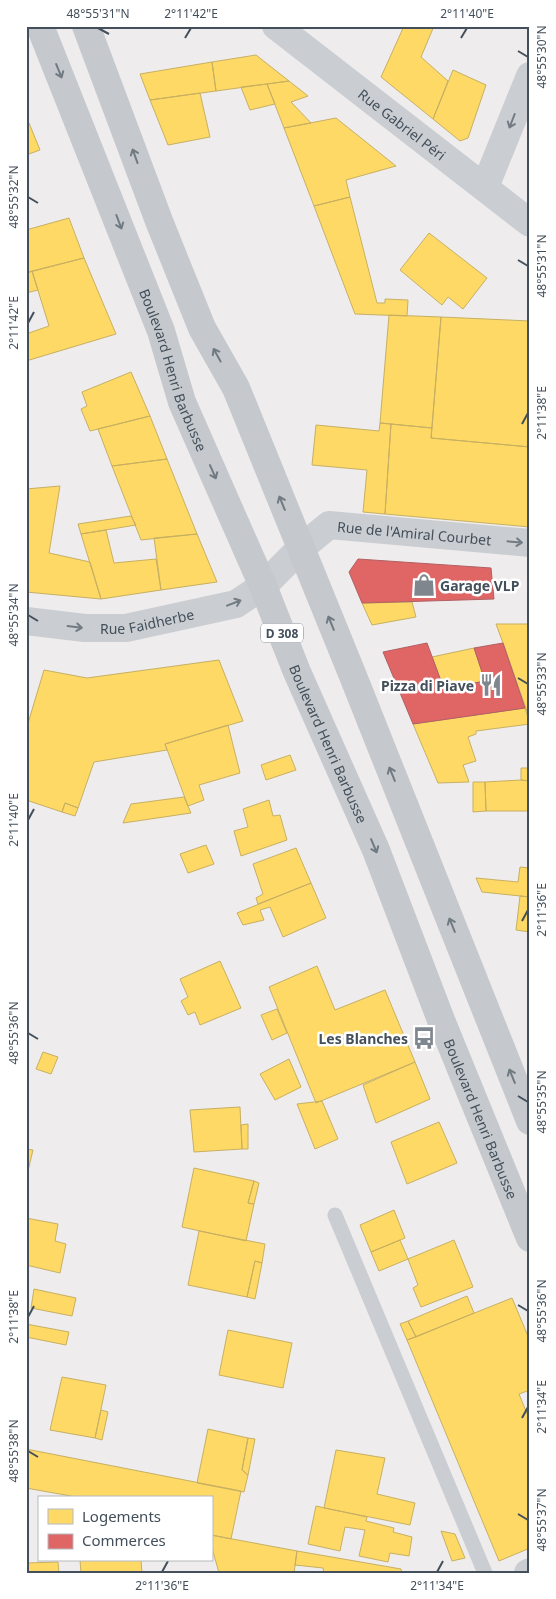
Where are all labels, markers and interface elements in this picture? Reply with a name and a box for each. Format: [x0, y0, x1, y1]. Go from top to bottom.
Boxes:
text: 48°55'31"N [66, 5, 130, 22]
text: 2°11'42"E [164, 5, 218, 22]
text: 2°11'40"E [440, 5, 494, 22]
text: 48°55'30"N [533, 25, 550, 89]
one-way arrow [55, 63, 64, 78]
street label: Rue Gabriel Péri [355, 84, 450, 164]
one-way arrow [507, 113, 516, 128]
one-way arrow [130, 149, 139, 165]
text: 48°55'32"N [5, 165, 22, 229]
one-way arrow [115, 214, 124, 230]
text: 48°55'31"N [533, 234, 550, 298]
street label: Boulevard Henri Barbusse [136, 286, 212, 454]
text: 2°11'42"E [5, 296, 22, 350]
one-way arrow [212, 347, 222, 362]
text: 2°11'38"E [533, 386, 550, 440]
one-way arrow [208, 464, 218, 479]
one-way arrow [277, 496, 286, 512]
street label: Rue de l'Amiral Courbet [336, 516, 492, 549]
one-way arrow [506, 537, 522, 546]
shop icon: Garage VLP [411, 572, 437, 598]
place label: Garage VLP [440, 576, 520, 595]
text: 48°55'34"N [5, 583, 22, 647]
one-way arrow [226, 598, 241, 607]
street label: Rue Faidherbe [100, 604, 196, 638]
one-way arrow [326, 616, 335, 631]
one-way arrow [66, 622, 82, 632]
road number: D 308 [261, 624, 303, 642]
text: 48°55'33"N [533, 652, 550, 716]
street label: Boulevard Henri Barbusse [285, 662, 372, 826]
restaurant icon: Pizza di Piave [478, 672, 504, 698]
place label: Pizza di Piave [381, 676, 474, 695]
one-way arrow [386, 767, 396, 782]
text: 2°11'40"E [5, 793, 22, 847]
one-way arrow [371, 839, 380, 854]
text: 2°11'36"E [533, 883, 550, 937]
one-way arrow [446, 918, 456, 933]
text: 48°55'36"N [5, 1001, 22, 1065]
bus stop icon: Les Blanches [411, 1025, 437, 1051]
place label: Les Blanches [318, 1029, 408, 1048]
street label: Boulevard Henri Barbusse [440, 1036, 523, 1202]
one-way arrow [507, 1069, 516, 1084]
text: 48°55'35"N [533, 1070, 550, 1134]
text: 48°55'36"N [533, 1279, 550, 1343]
text: 2°11'38"E [5, 1290, 22, 1344]
text: 2°11'34"E [533, 1380, 550, 1434]
text: 48°55'38"N [5, 1419, 22, 1483]
text: 48°55'37"N [533, 1488, 550, 1552]
legend [38, 1496, 212, 1562]
text: Logements [82, 1506, 161, 1526]
text: Commerces [82, 1530, 166, 1550]
text: 2°11'36"E [135, 1577, 189, 1594]
text: 2°11'34"E [410, 1577, 464, 1594]

